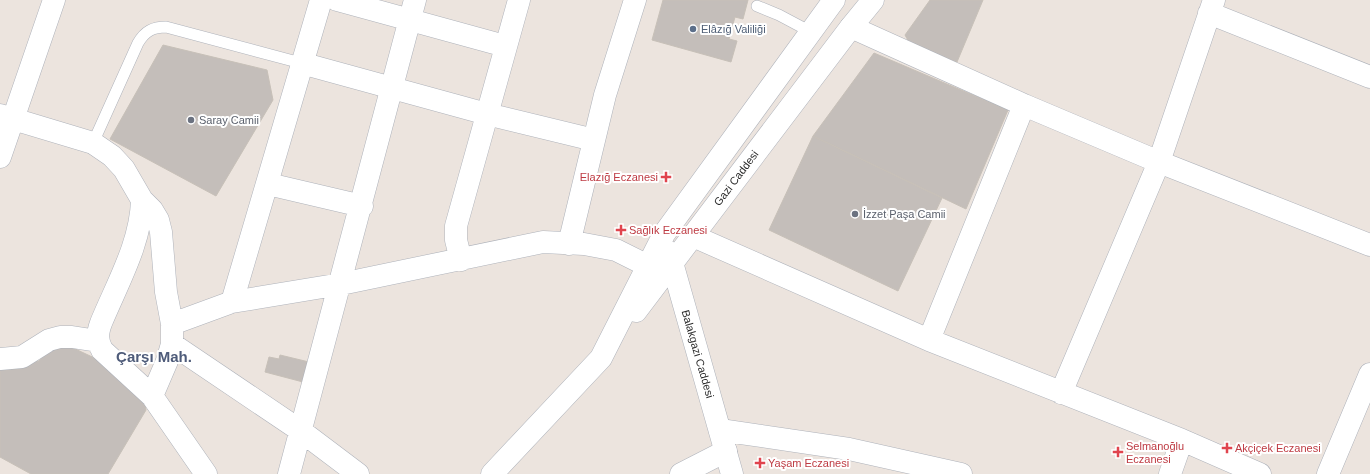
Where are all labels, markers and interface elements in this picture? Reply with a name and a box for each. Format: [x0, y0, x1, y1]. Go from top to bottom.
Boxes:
place label: Elâzığ Valiliği [701, 23, 766, 35]
marker: Elâzığ Valiliği [688, 24, 698, 34]
place label: Saray Camii [199, 114, 259, 126]
marker: Saray Camii [186, 115, 196, 125]
street label: Gazi Caddesi [711, 148, 761, 208]
place label: Elazığ Eczanesi [580, 171, 658, 183]
marker: Elazığ Eczanesi [661, 172, 671, 182]
place label: İzzet Paşa Camii [863, 208, 946, 220]
marker: İzzet Paşa Camii [850, 209, 860, 219]
place label: Sağlık Eczanesi [629, 224, 707, 236]
marker: Sağlık Eczanesi [616, 225, 626, 235]
street label: Balakgazi Caddesi [680, 309, 716, 399]
district label: Çarşı Mah. [116, 348, 192, 365]
place label: Selmanoğlu Eczanesi [1126, 440, 1184, 465]
place label: Akçiçek Eczanesi [1235, 442, 1321, 454]
marker: Akçiçek Eczanesi [1222, 443, 1232, 453]
marker: Selmanoğlu Eczanesi [1113, 447, 1123, 457]
place label: Yaşam Eczanesi [768, 457, 849, 469]
marker: Yaşam Eczanesi [755, 458, 765, 468]

